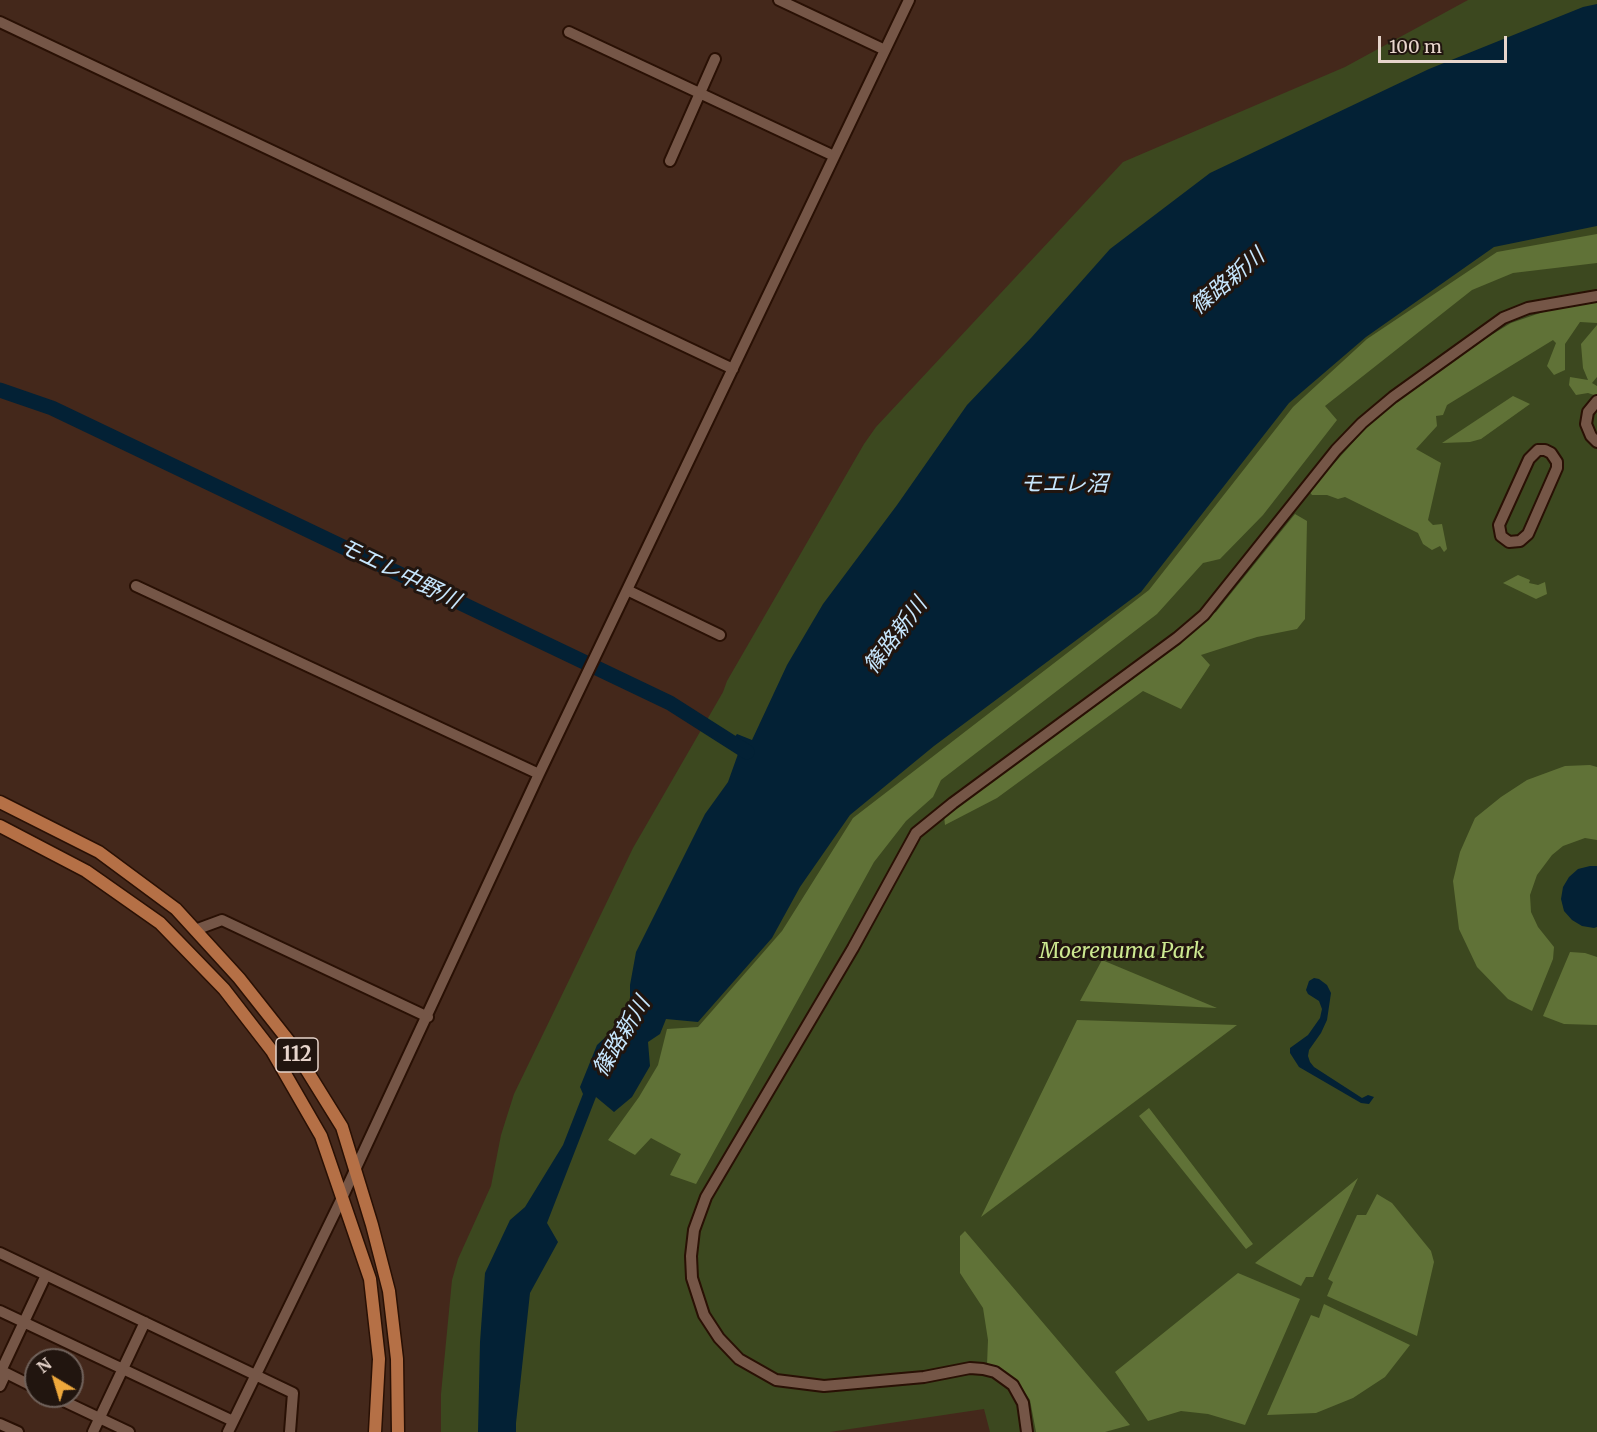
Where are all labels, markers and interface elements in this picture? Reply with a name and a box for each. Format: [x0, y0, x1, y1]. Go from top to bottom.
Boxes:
scale bar [1381, 24, 1510, 62]
text: 100 m [1389, 35, 1442, 58]
water label: 篠路新川 [1186, 244, 1270, 320]
water label: モエレ沼 [1020, 472, 1108, 498]
water label: モエレ中野川 [334, 533, 464, 615]
water label: 篠路新川 [859, 593, 933, 679]
park label: Moerenuma Park [1040, 939, 1204, 965]
water label: 篠路新川 [588, 992, 656, 1082]
road number: 112 [276, 1038, 318, 1072]
north arrow [24, 1348, 84, 1408]
text: N [33, 1354, 55, 1377]

